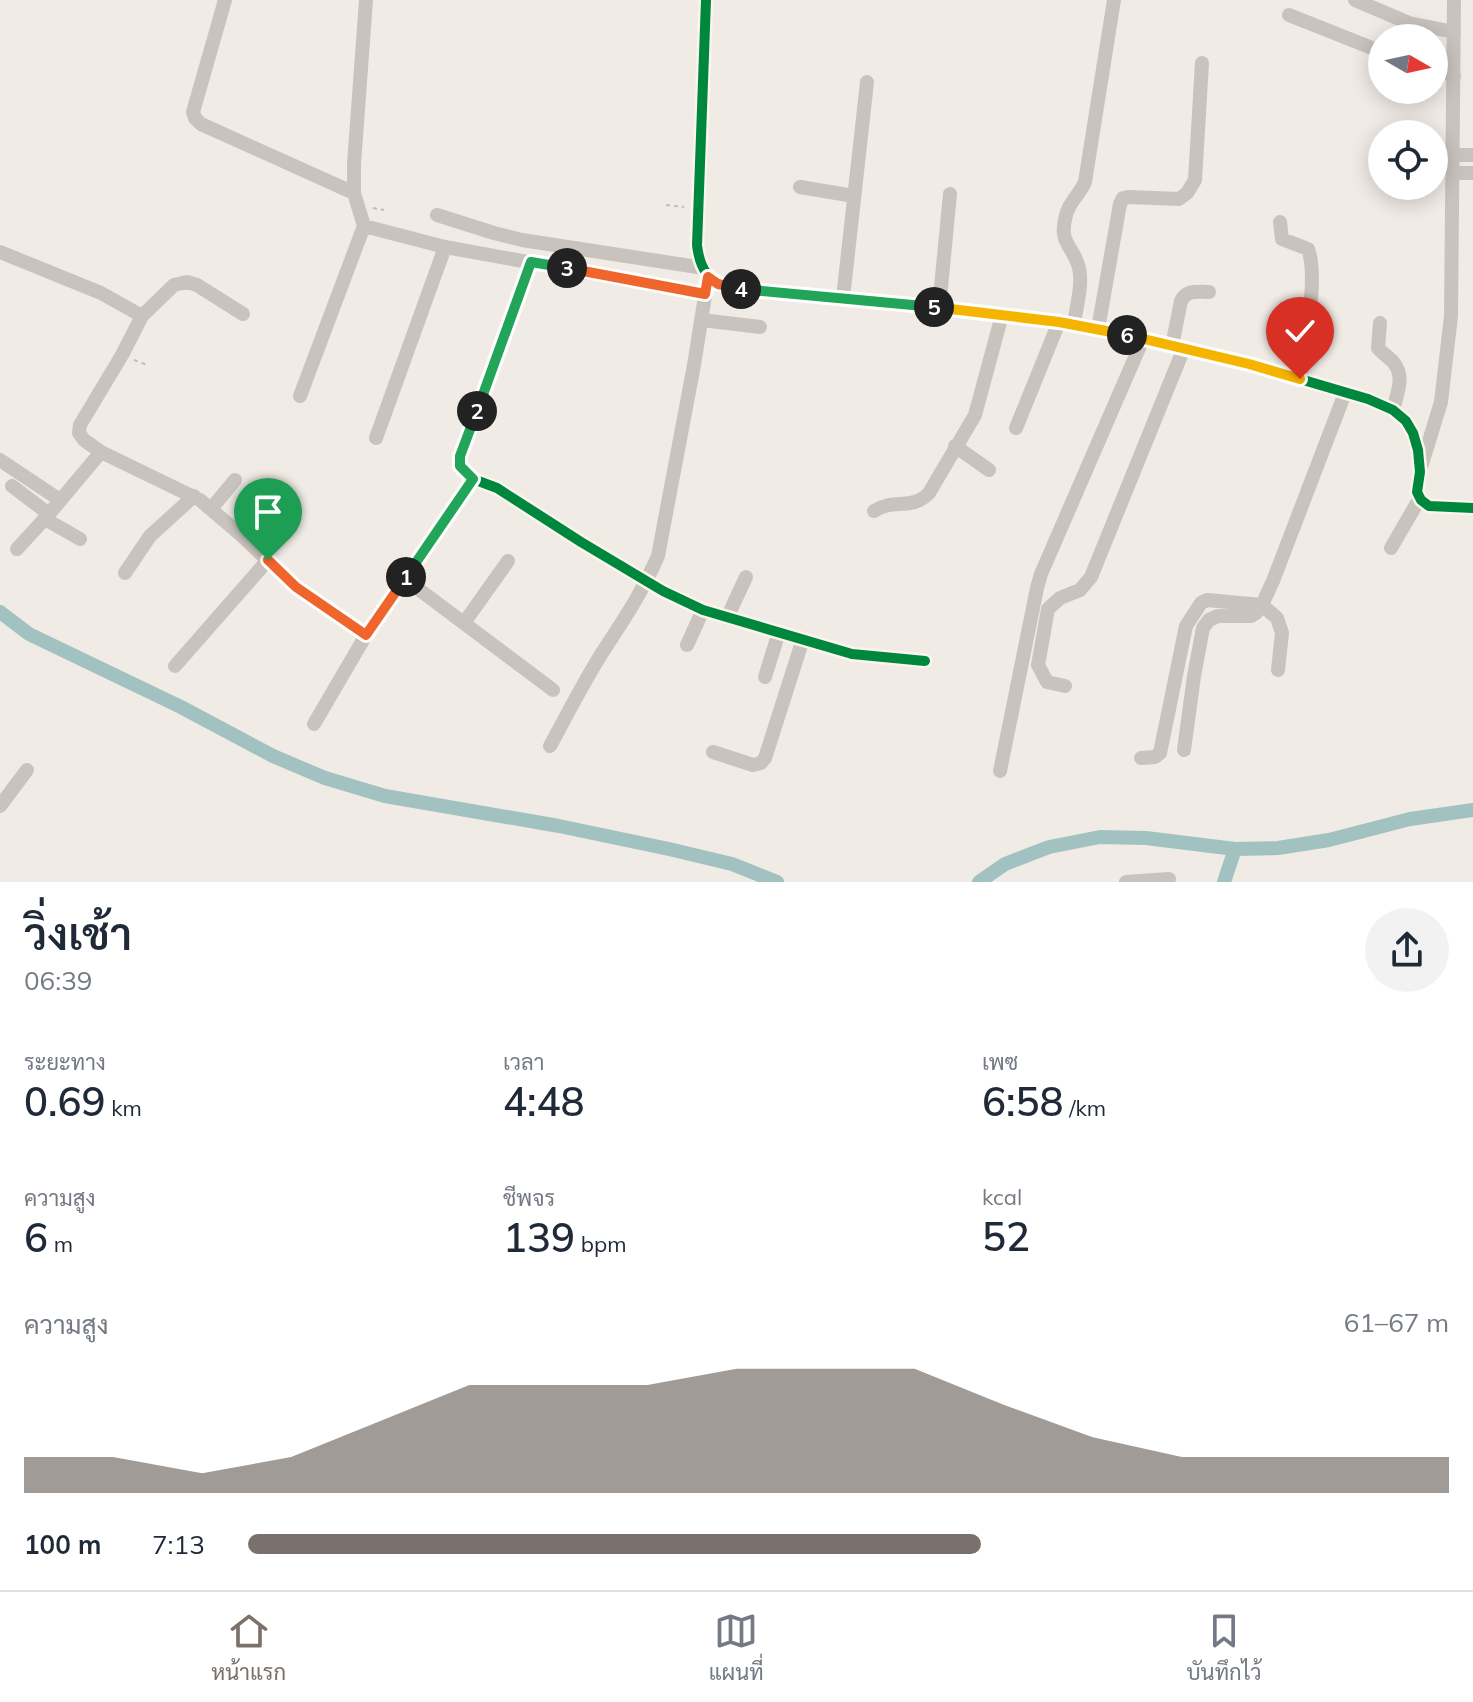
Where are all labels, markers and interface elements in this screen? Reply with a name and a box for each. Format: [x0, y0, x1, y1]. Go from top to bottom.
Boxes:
north arrow [1368, 24, 1448, 104]
map controls [1368, 24, 1448, 200]
button: locate [1368, 120, 1448, 200]
pin: 3 [547, 248, 587, 288]
text: 3 [560, 254, 574, 282]
pin: 4 [721, 269, 761, 309]
text: 4 [734, 275, 748, 303]
pin: 5 [914, 287, 954, 327]
text: 5 [927, 293, 941, 321]
pin [1266, 297, 1334, 379]
icon: check [1278, 309, 1322, 353]
pin: 6 [1107, 315, 1147, 355]
text: 6 [1120, 321, 1134, 349]
pin: 2 [457, 391, 497, 431]
text: 2 [470, 397, 484, 425]
pin [234, 478, 302, 560]
icon: arrive [246, 490, 290, 534]
pin: 1 [386, 557, 426, 597]
text: 1 [399, 563, 413, 591]
text: วิ่งเช้า [24, 906, 132, 961]
button: share [1365, 908, 1449, 992]
text: 06:39 [24, 964, 92, 997]
text: ระยะทาง [24, 1048, 106, 1076]
text: เวลา [503, 1048, 545, 1076]
text: เพซ [982, 1048, 1018, 1076]
text: 0.69 [24, 1076, 105, 1126]
text: 4:48 [503, 1076, 584, 1126]
text: 6:58 [982, 1076, 1063, 1126]
text: km [105, 1094, 142, 1122]
text: /km [1063, 1094, 1106, 1122]
text: kcal [982, 1183, 1022, 1211]
text: ความสูง [24, 1184, 95, 1212]
text: ชีพจร [503, 1184, 555, 1212]
text: 52 [982, 1211, 1030, 1261]
text: 6 [24, 1212, 48, 1262]
text: 139 [503, 1212, 575, 1262]
text: m [48, 1230, 73, 1258]
text: bpm [575, 1230, 626, 1258]
text: 61–67 m [1344, 1306, 1449, 1339]
text: ความสูง [24, 1308, 108, 1341]
text: 100 m [24, 1528, 101, 1561]
text: 7:13 [152, 1528, 205, 1561]
tab: หน้าแรก [211, 1609, 286, 1686]
tab: แผนที่ [709, 1609, 764, 1686]
tab: บันทึกไว้ [1186, 1609, 1262, 1686]

